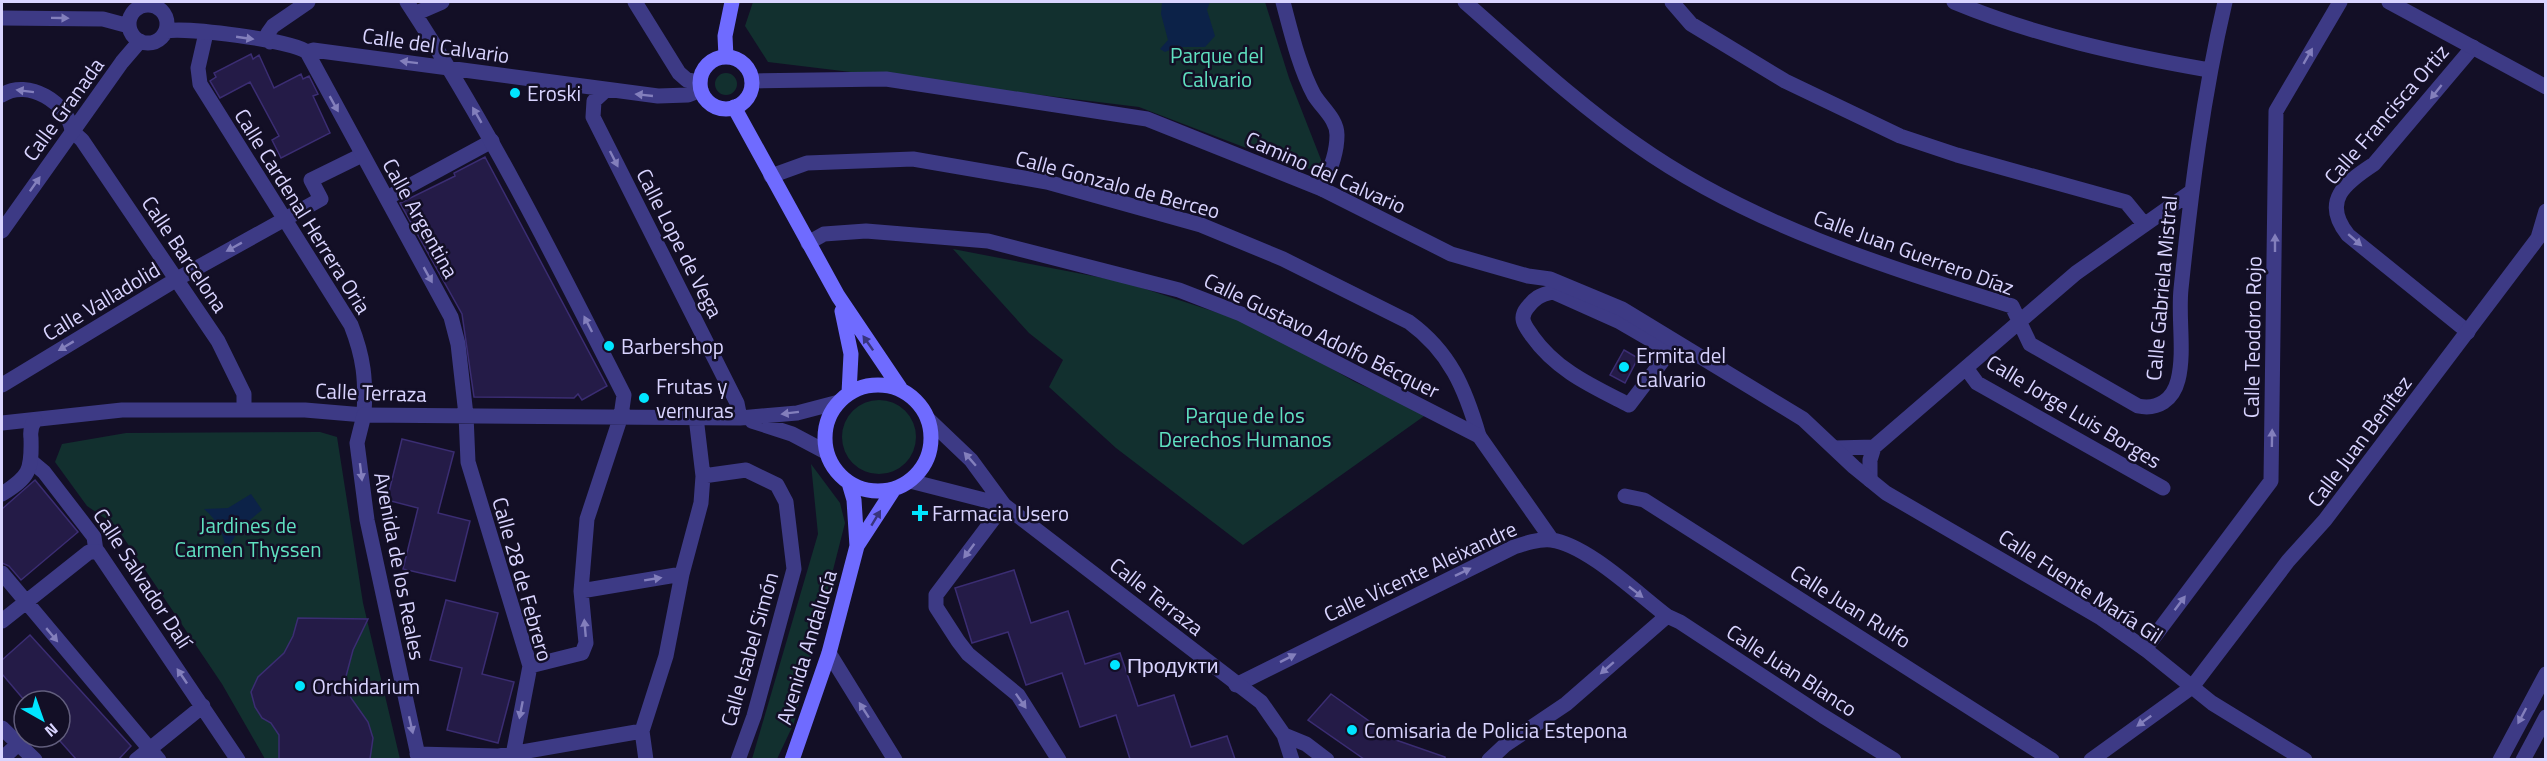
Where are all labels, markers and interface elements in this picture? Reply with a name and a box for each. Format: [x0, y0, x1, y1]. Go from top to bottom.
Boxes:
one-way arrow [50, 13, 69, 23]
street label: Calle del Calvario [360, 19, 512, 71]
one-way arrow [235, 34, 254, 43]
street label: Calle Francisca Ortiz [2316, 37, 2456, 191]
park label: Parque del Calvario [1170, 39, 1264, 95]
one-way arrow [2303, 48, 2313, 65]
street label: Calle Granada [14, 50, 112, 167]
one-way arrow [400, 57, 419, 67]
place label: Eroski [527, 77, 581, 109]
one-way arrow [2430, 84, 2443, 100]
one-way arrow [15, 86, 34, 96]
marker: Eroski [508, 86, 522, 100]
one-way arrow [634, 90, 653, 99]
one-way arrow [329, 96, 339, 113]
street label: Calle Cardenal Herrera Oria [227, 102, 380, 320]
one-way arrow [472, 106, 482, 123]
street label: Camino del Calvario [1241, 122, 1411, 222]
street label: Calle Gonzalo de Berceo [1012, 141, 1224, 227]
one-way arrow [609, 151, 619, 168]
street label: Calle Argentina [375, 152, 467, 284]
street label: Calle Lope de Vega [629, 163, 732, 324]
one-way arrow [29, 176, 41, 192]
street label: Calle Barcelona [134, 189, 236, 319]
street label: Calle Gabriela Mistral [2137, 194, 2185, 382]
street label: Calle Juan Guerrero Díaz [1809, 201, 2019, 303]
one-way arrow [2270, 233, 2280, 252]
one-way arrow [2347, 233, 2362, 246]
one-way arrow [225, 242, 242, 252]
street label: Calle Valladolid [36, 253, 166, 349]
street label: Calle Teodoro Rojo [2235, 256, 2269, 418]
street label: Calle Gustavo Adolfo Bécquer [1199, 264, 1445, 406]
one-way arrow [423, 267, 433, 284]
one-way arrow [583, 316, 593, 333]
place label: Barbershop [621, 330, 724, 362]
one-way arrow [862, 335, 874, 351]
marker: Barbershop [602, 339, 616, 353]
place label: Ermita del Calvario [1636, 339, 1726, 395]
one-way arrow [57, 341, 74, 351]
street label: Calle Jorge Luis Borges [1980, 346, 2168, 476]
marker: Ermita del Calvario [1617, 360, 1631, 374]
street label: Calle Juan Benítez [2299, 368, 2419, 514]
place label: Frutas y vernuras [656, 370, 734, 426]
street label: Calle Terraza [315, 374, 428, 410]
marker: Frutas y vernuras [637, 391, 651, 405]
park label: Parque de los Derechos Humanos [1158, 399, 1332, 455]
one-way arrow [780, 409, 799, 418]
one-way arrow [2267, 428, 2276, 447]
one-way arrow [963, 452, 977, 467]
one-way arrow [356, 463, 366, 482]
street label: Avenida de los Reales [366, 469, 434, 663]
street label: Calle 28 de Febrero [484, 493, 562, 665]
place label: Farmacia Usero [932, 497, 1069, 529]
street label: Calle Salvador Dalí [86, 501, 201, 656]
marker: Farmacia Usero [913, 506, 927, 520]
park label: Jardines de Carmen Thyssen [175, 509, 321, 565]
one-way arrow [870, 510, 881, 526]
street label: Calle Vicente Aleixandre [1318, 512, 1522, 630]
street label: Calle Fuente María Gil [1992, 521, 2170, 651]
one-way arrow [963, 544, 975, 559]
street label: Calle Terraza [1103, 549, 1211, 643]
street label: Calle Juan Rulfo [1784, 556, 1918, 656]
street label: Avenida Andalucía [767, 565, 845, 728]
one-way arrow [1455, 567, 1472, 577]
street label: Calle Isabel Simón [712, 568, 786, 730]
one-way arrow [643, 574, 662, 583]
one-way arrow [1628, 585, 1643, 597]
one-way arrow [2174, 595, 2186, 611]
street label: Calle Juan Blanco [1720, 616, 1864, 724]
one-way arrow [580, 618, 589, 637]
one-way arrow [45, 627, 58, 642]
place label: Продукти [1127, 649, 1219, 681]
one-way arrow [1280, 653, 1297, 663]
marker: Продукти [1108, 658, 1122, 672]
one-way arrow [1599, 662, 1615, 675]
one-way arrow [176, 668, 188, 684]
place label: Orchidarium [312, 670, 420, 702]
marker: Orchidarium [293, 679, 307, 693]
north arrow [12, 689, 72, 749]
one-way arrow [1016, 693, 1027, 710]
one-way arrow [516, 701, 525, 720]
one-way arrow [859, 702, 870, 718]
one-way arrow [2517, 708, 2527, 725]
place label: Comisaria de Policia Estepona [1364, 714, 1628, 746]
one-way arrow [2137, 715, 2153, 727]
one-way arrow [406, 716, 416, 735]
text: N [40, 718, 64, 743]
marker: Comisaria de Policia Estepona [1345, 723, 1359, 737]

